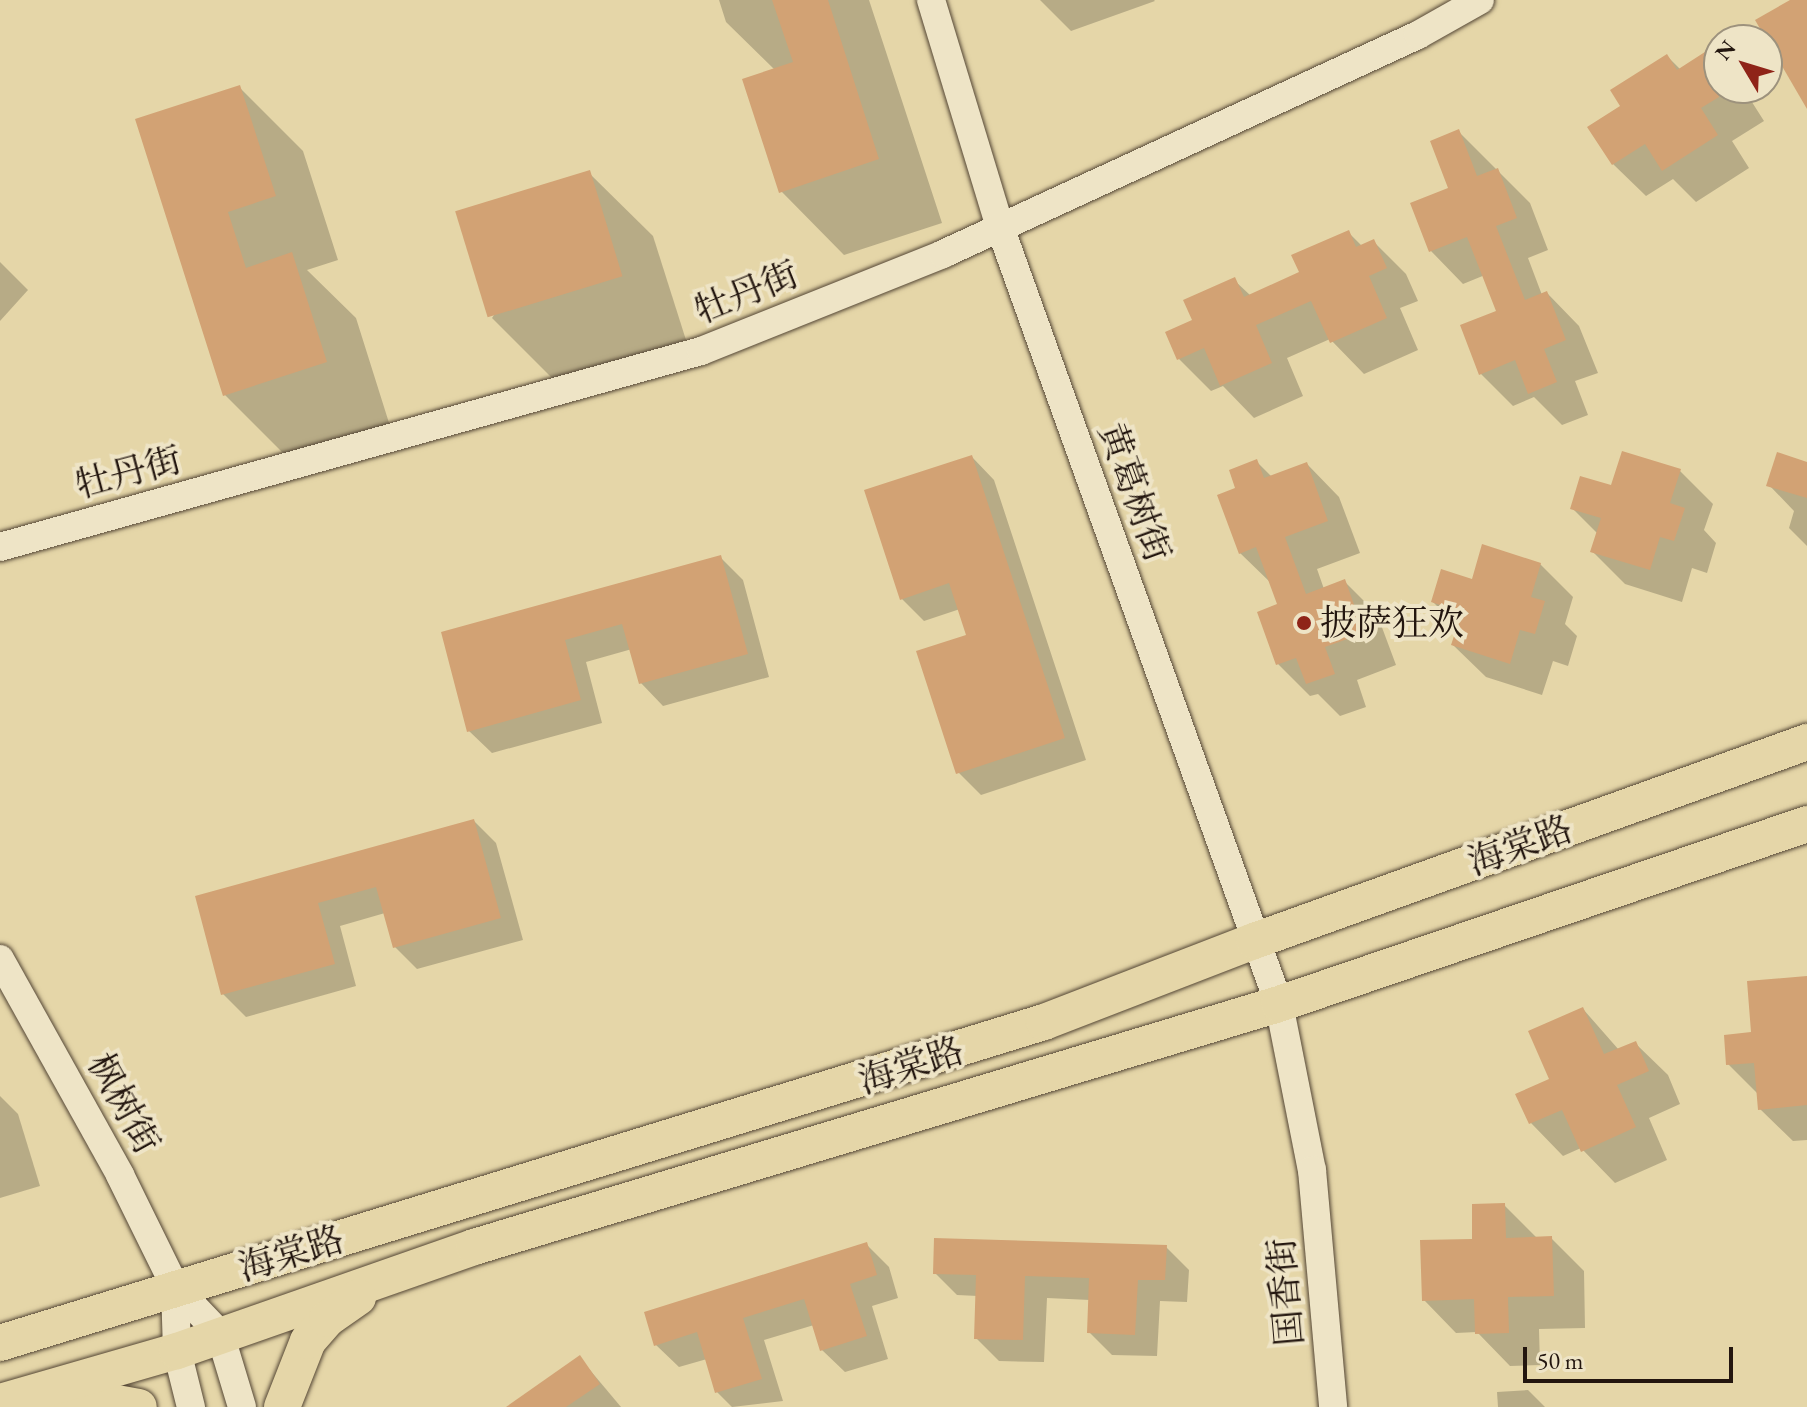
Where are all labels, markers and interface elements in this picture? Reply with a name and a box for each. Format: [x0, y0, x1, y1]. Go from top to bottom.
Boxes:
north arrow [1703, 24, 1783, 104]
text: N [1708, 34, 1742, 66]
street label: 牡丹街 [688, 252, 804, 332]
street label: 黄葛树街 [1090, 417, 1180, 567]
street label: 牡丹街 [70, 437, 186, 507]
place label: 披萨狂欢 [1320, 601, 1464, 645]
marker: 披萨狂欢 [1295, 614, 1313, 632]
street label: 海棠路 [1462, 806, 1578, 884]
street label: 海棠路 [853, 1028, 969, 1102]
street label: 枫树街 [79, 1045, 169, 1161]
street label: 海棠路 [233, 1217, 349, 1289]
street label: 国香街 [1259, 1236, 1311, 1348]
scale bar [1527, 1331, 1737, 1381]
text: 50 m [1537, 1345, 1584, 1376]

